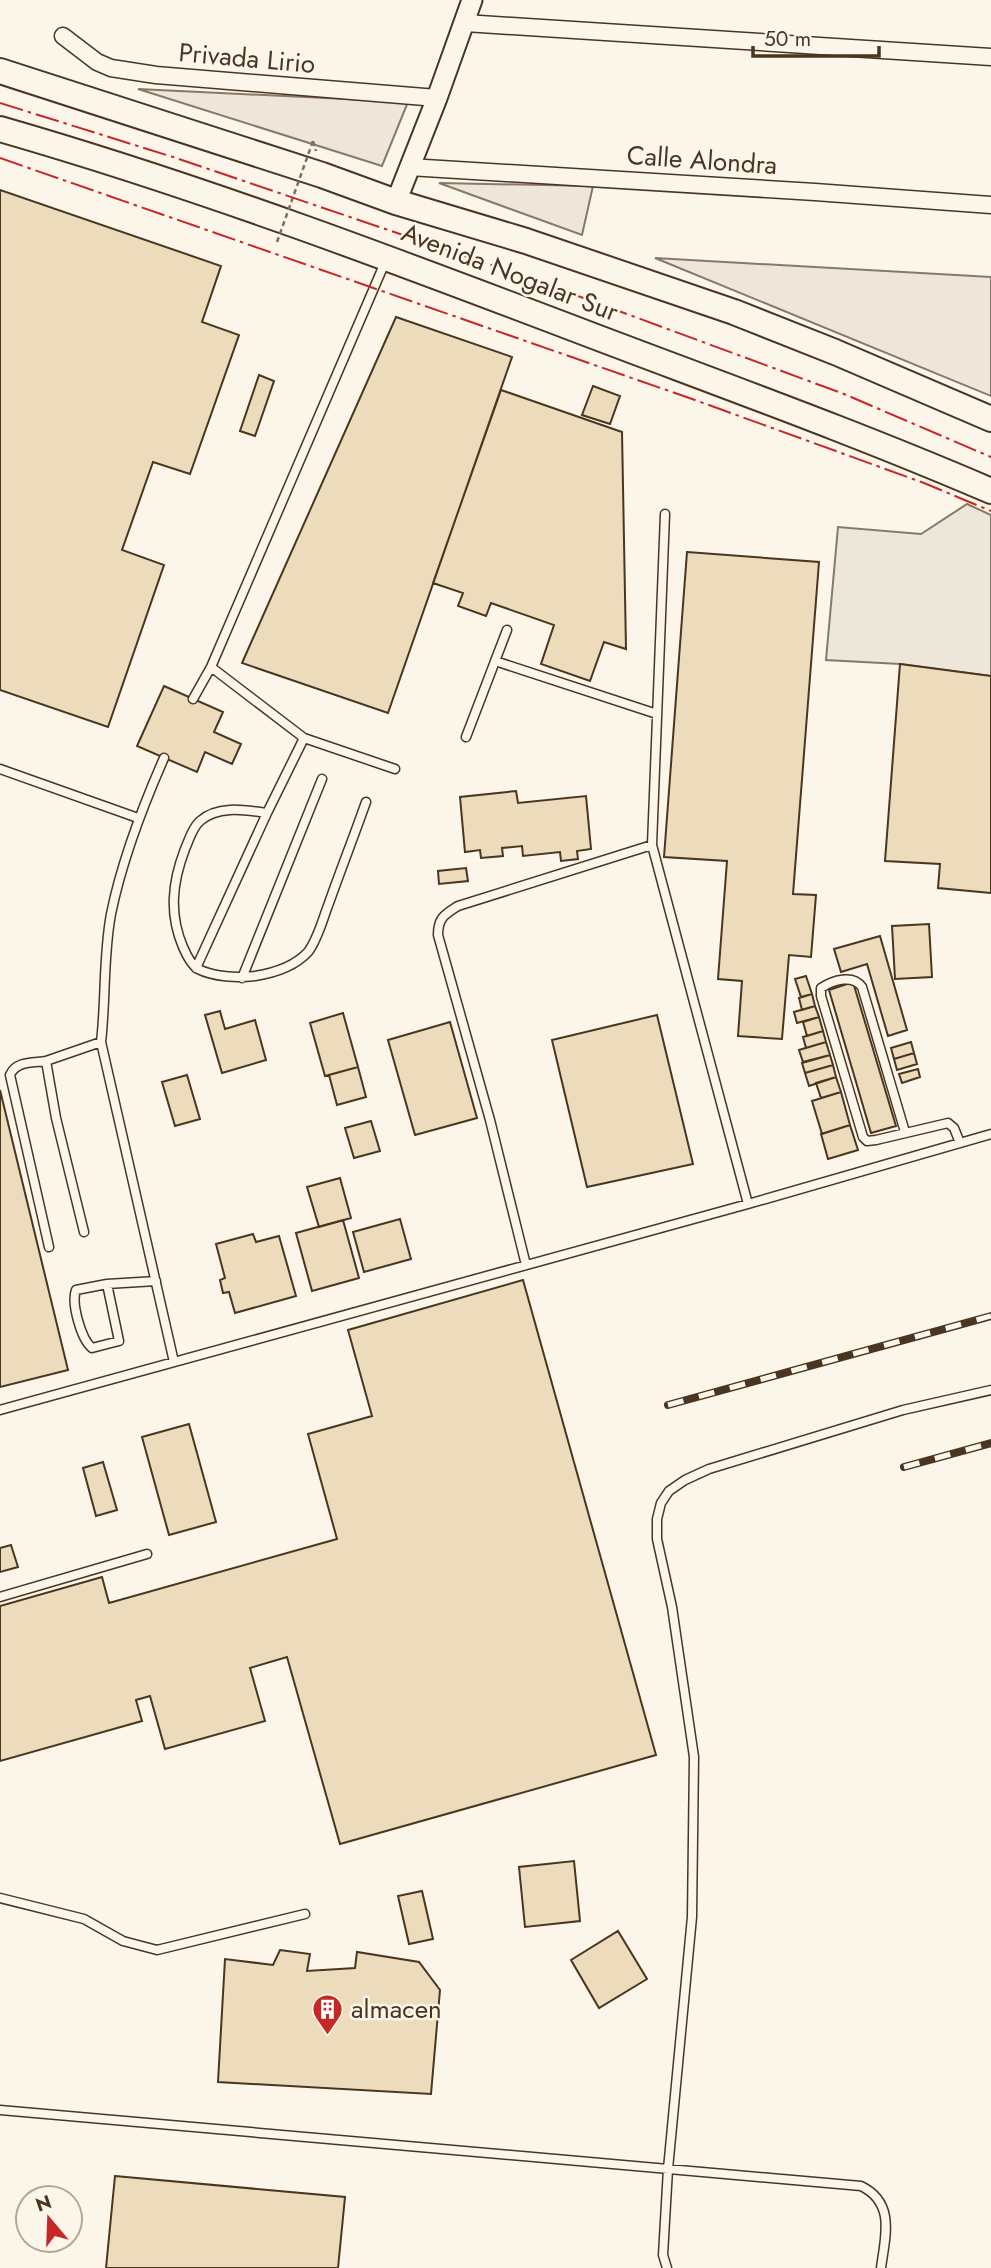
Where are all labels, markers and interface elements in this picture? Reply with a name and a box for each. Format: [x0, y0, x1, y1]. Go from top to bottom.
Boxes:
scale bar [753, 14, 879, 58]
text: 50 m [764, 24, 811, 54]
street label: Privada Lirio [177, 33, 317, 83]
street label: Calle Alondra [626, 136, 778, 184]
street label: Avenida Nogalar Sur [396, 213, 624, 331]
place label: almacen [351, 1990, 442, 2028]
building icon: almacen [311, 1992, 345, 2036]
north arrow [14, 2184, 84, 2254]
text: N [32, 2188, 55, 2219]

